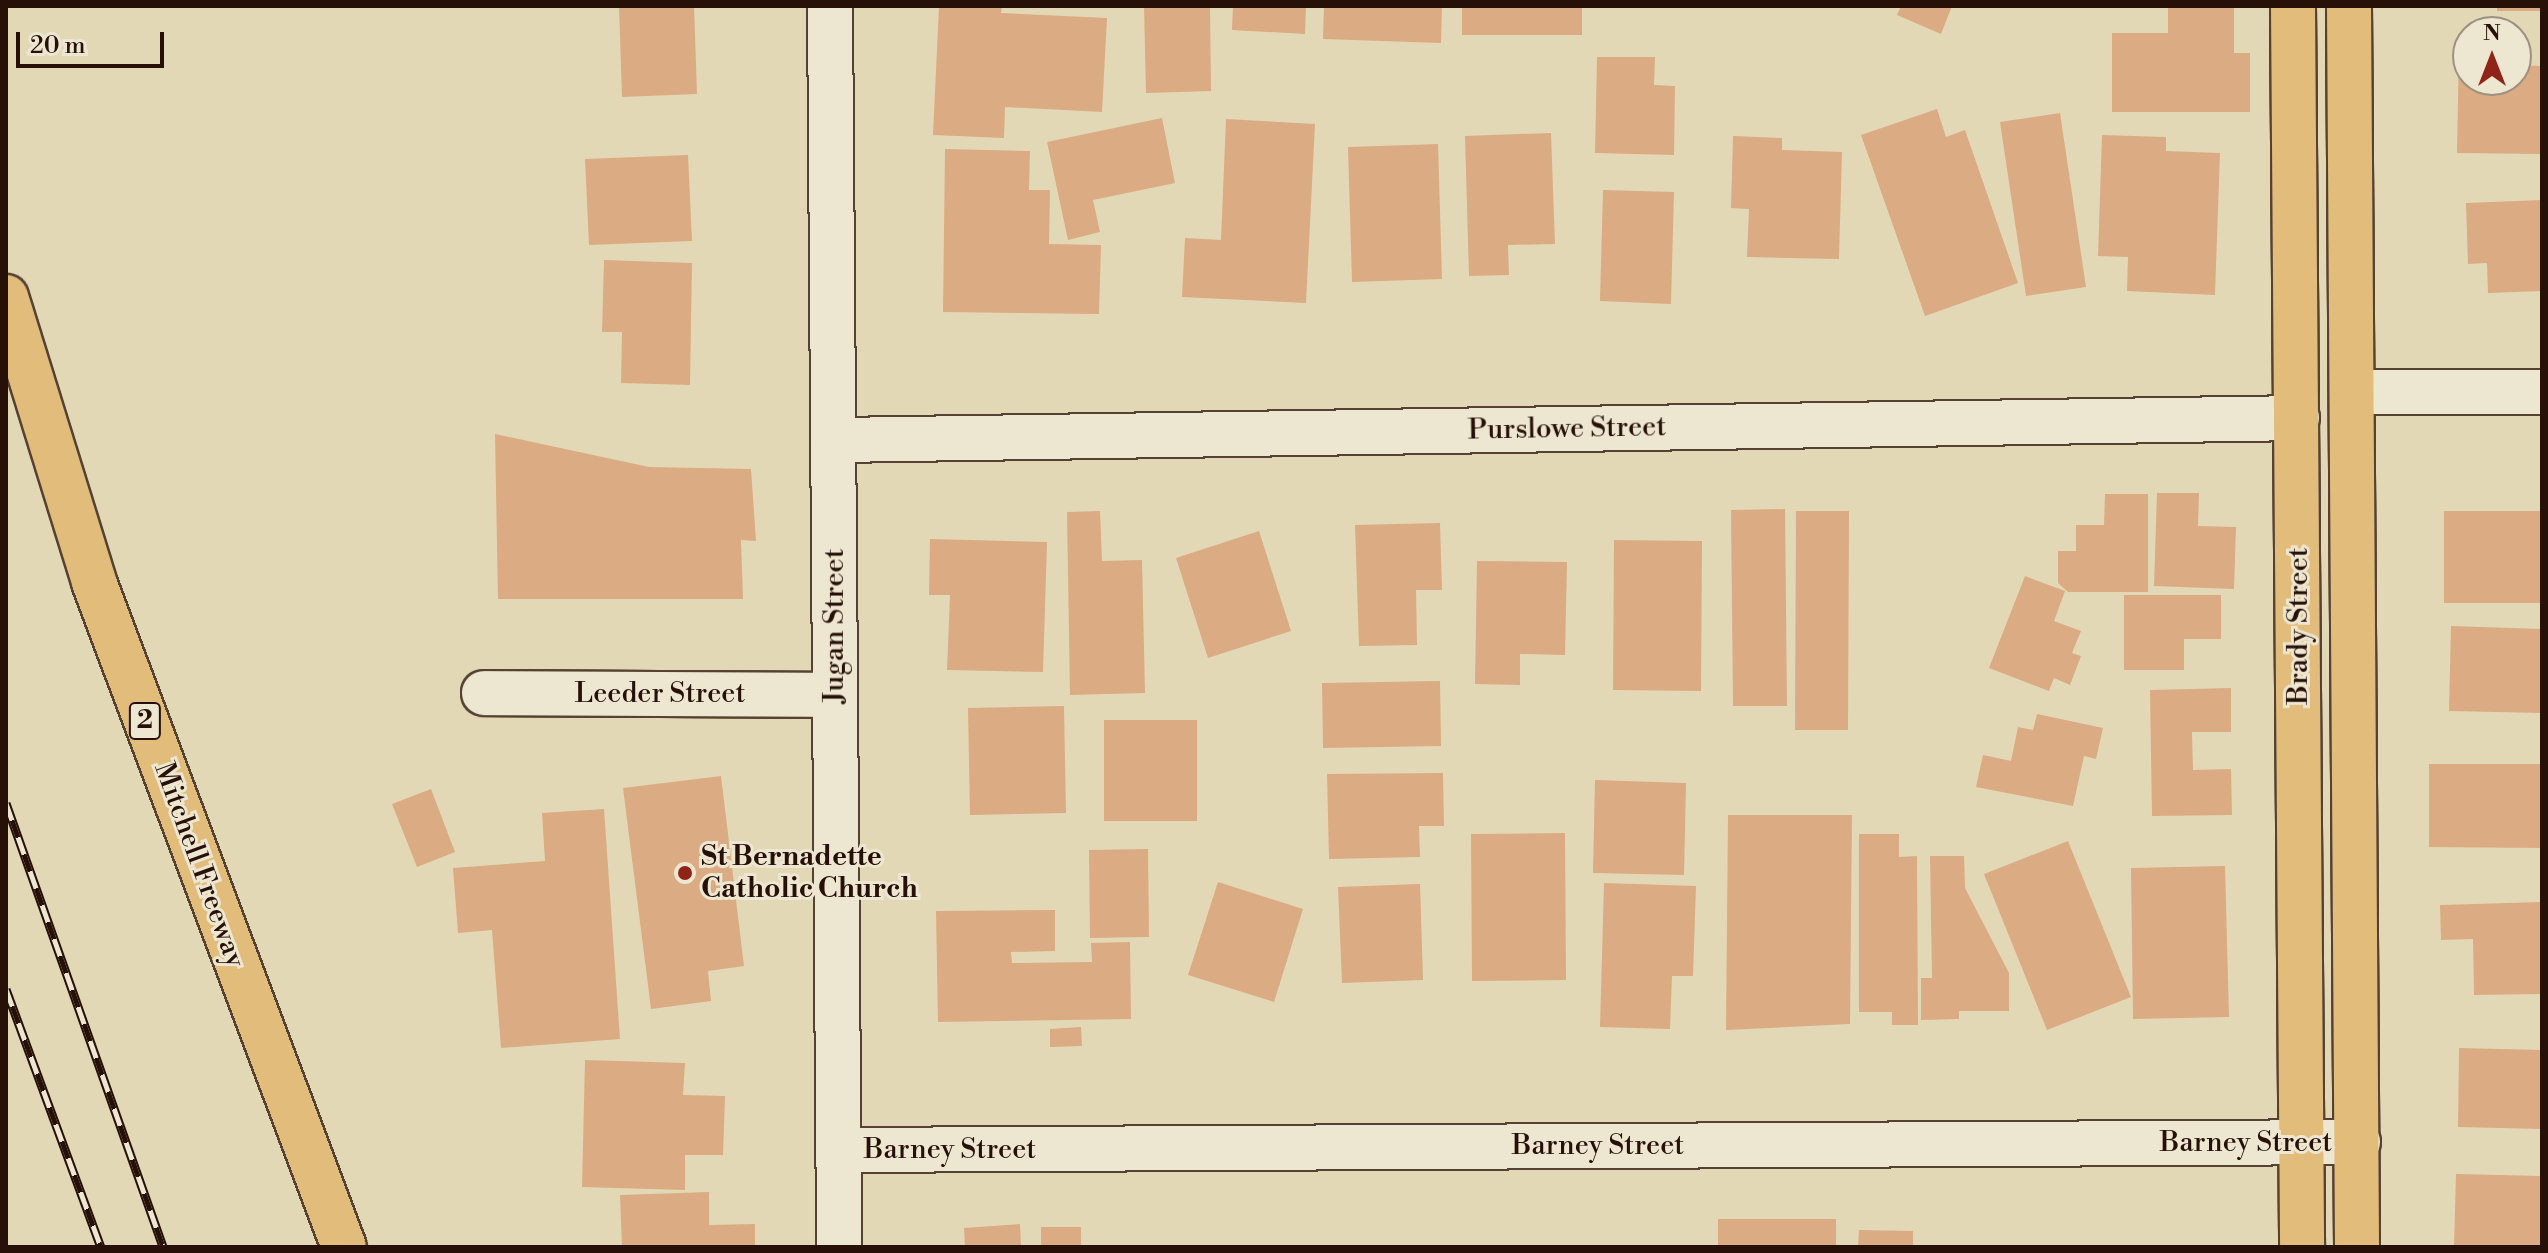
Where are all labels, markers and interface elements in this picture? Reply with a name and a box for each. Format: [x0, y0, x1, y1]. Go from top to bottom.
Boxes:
scale bar [20, 16, 168, 66]
north arrow [2452, 16, 2532, 96]
text: N [2483, 20, 2501, 47]
text: 20 m [30, 31, 86, 61]
street label: Purslowe Street [1468, 410, 1666, 448]
street label: Brady Street [2282, 547, 2316, 705]
street label: Jugan Street [818, 548, 852, 704]
street label: Leeder Street [575, 677, 745, 711]
road number: 2 [127, 699, 163, 743]
street label: Mitchell Freeway [146, 758, 252, 972]
place label: St Bernadette Catholic Church [701, 840, 918, 906]
marker: St Bernadette Catholic Church [676, 864, 694, 882]
street label: Barney Street [2160, 1126, 2332, 1160]
street label: Barney Street [1512, 1129, 1684, 1163]
street label: Barney Street [864, 1133, 1036, 1167]

